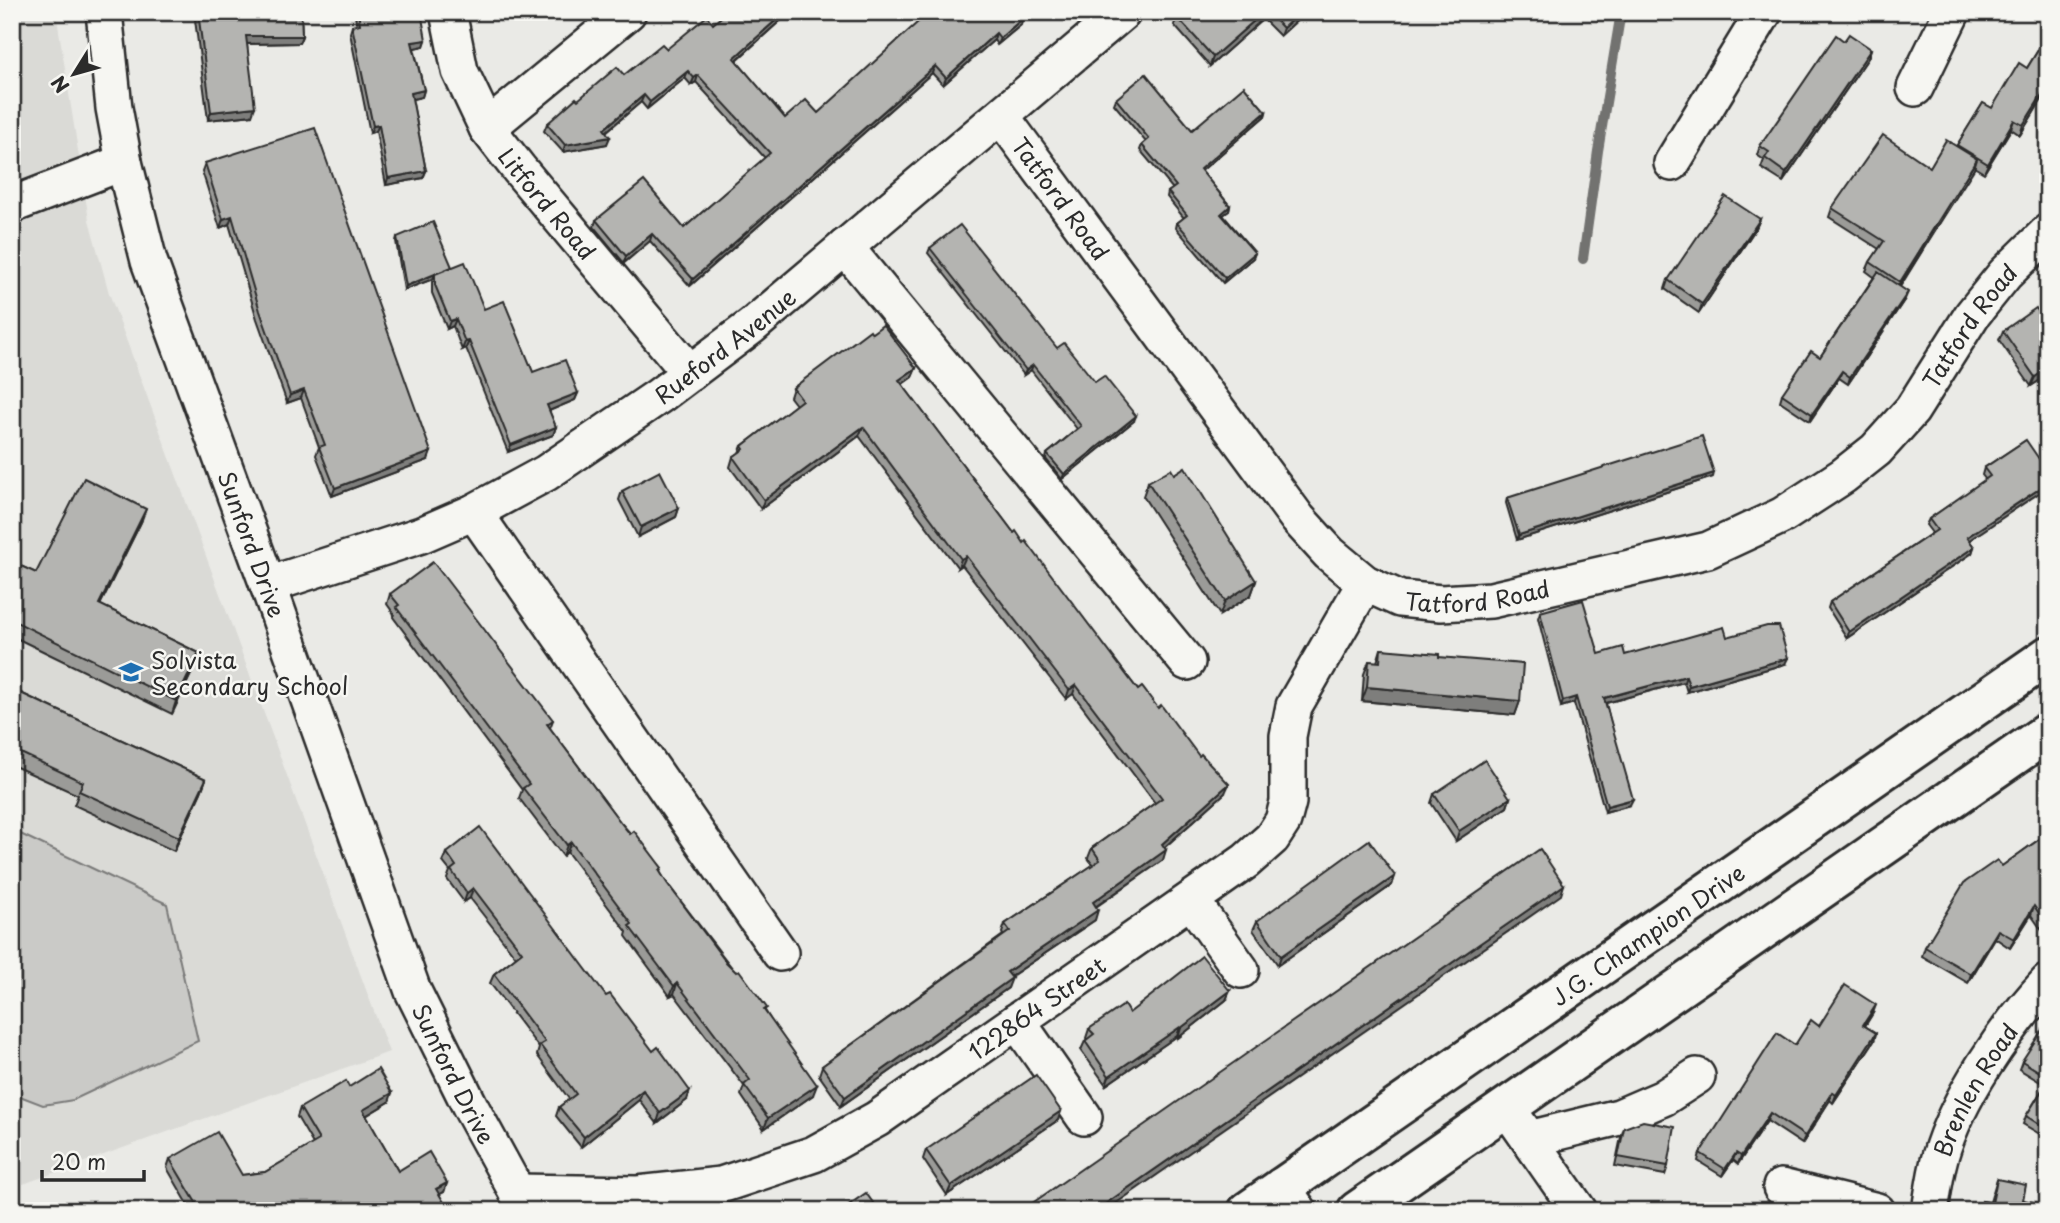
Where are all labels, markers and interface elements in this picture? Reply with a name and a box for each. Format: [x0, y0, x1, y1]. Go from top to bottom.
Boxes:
north arrow [38, 38, 108, 108]
text: N [44, 70, 75, 99]
street label: Tatford Road [1004, 129, 1119, 267]
street label: Litford Road [491, 140, 605, 267]
street label: Tatford Road [1913, 255, 2024, 395]
street label: Rueford Avenue [646, 279, 803, 412]
street label: Sunford Drive [210, 466, 296, 622]
street label: Tatford Road [1404, 570, 1553, 621]
place label: Solvista Secondary School [151, 642, 348, 703]
school or university icon: Solvista Secondary School [117, 658, 145, 686]
street label: J.G. Champion Drive [1543, 854, 1751, 1014]
street label: 122864 Street [960, 947, 1112, 1068]
street label: Sunford Drive [404, 997, 505, 1150]
street label: Brenlen Road [1924, 1015, 2026, 1161]
scale bar [42, 1139, 144, 1183]
text: 20 m [52, 1145, 106, 1177]

